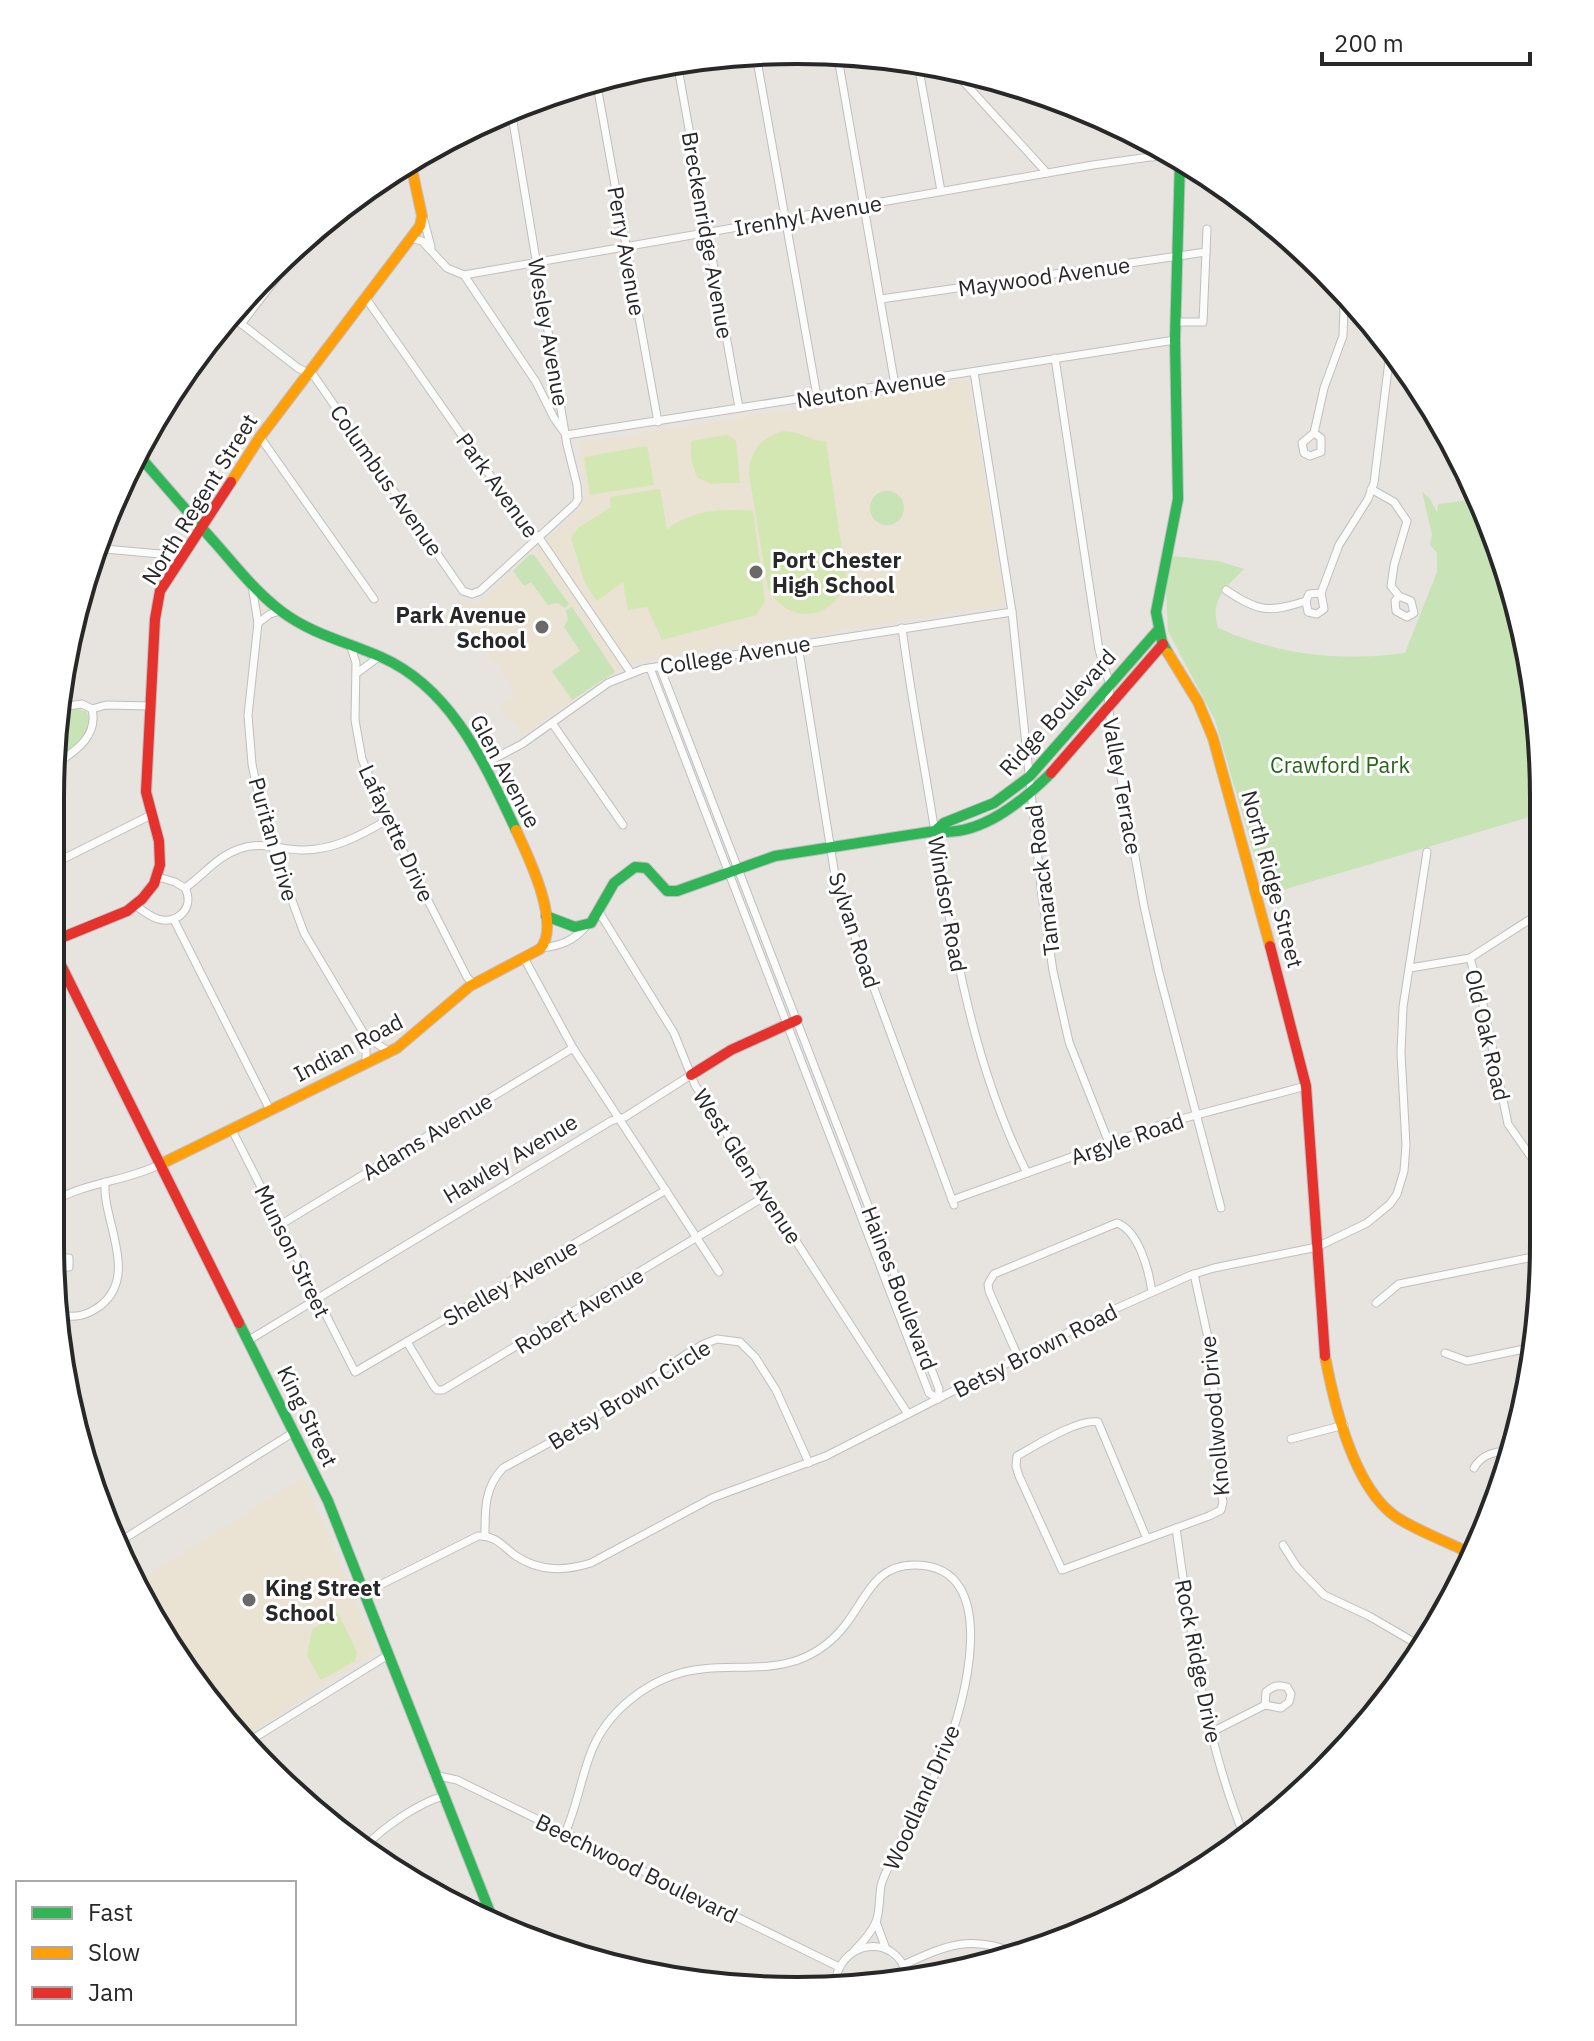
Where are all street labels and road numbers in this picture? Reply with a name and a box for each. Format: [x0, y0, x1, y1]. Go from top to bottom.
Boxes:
street label: Breckenridge Avenue [676, 129, 740, 341]
street label: Perry Avenue [601, 184, 653, 318]
street label: Irenhyl Avenue [732, 188, 884, 242]
street label: Maywood Avenue [956, 250, 1132, 302]
street label: Wesley Avenue [522, 256, 576, 408]
street label: Neuton Avenue [794, 362, 948, 414]
street label: Columbus Avenue [324, 399, 450, 561]
street label: North Regent Street [135, 408, 263, 590]
street label: Park Avenue [450, 427, 546, 543]
street label: College Avenue [658, 628, 812, 680]
street label: Ridge Boulevard [992, 642, 1122, 782]
street label: Glen Avenue [464, 709, 548, 833]
street label: Valley Terrace [1097, 715, 1149, 857]
street label: Lafayette Drive [353, 760, 441, 906]
street label: Puritan Drive [242, 774, 306, 904]
street label: North Ridge Street [1235, 787, 1311, 971]
street label: Tamarack Road [1018, 803, 1066, 957]
street label: Windsor Road [922, 834, 974, 974]
street label: Sylvan Road [823, 868, 887, 992]
street label: Old Oak Road [1459, 966, 1517, 1104]
street label: Indian Road [288, 1006, 408, 1088]
street label: West Glen Avenue [687, 1083, 809, 1249]
street label: Adams Avenue [356, 1086, 498, 1186]
street label: Argyle Road [1066, 1105, 1188, 1171]
street label: Hawley Avenue [438, 1107, 582, 1209]
street label: Munson Street [248, 1180, 338, 1322]
street label: Haines Boulevard [855, 1202, 945, 1374]
street label: Shelley Avenue [437, 1232, 583, 1332]
street label: Robert Avenue [509, 1260, 649, 1360]
street label: Betsy Brown Road [948, 1296, 1122, 1404]
street label: Betsy Brown Circle [542, 1332, 716, 1456]
street label: Knollwood Drive [1193, 1335, 1235, 1497]
street label: King Street [271, 1361, 345, 1471]
street label: Rock Ridge Drive [1169, 1577, 1229, 1745]
street label: Woodland Drive [876, 1720, 966, 1874]
street label: Beechwood Boulevard [531, 1806, 743, 1930]

